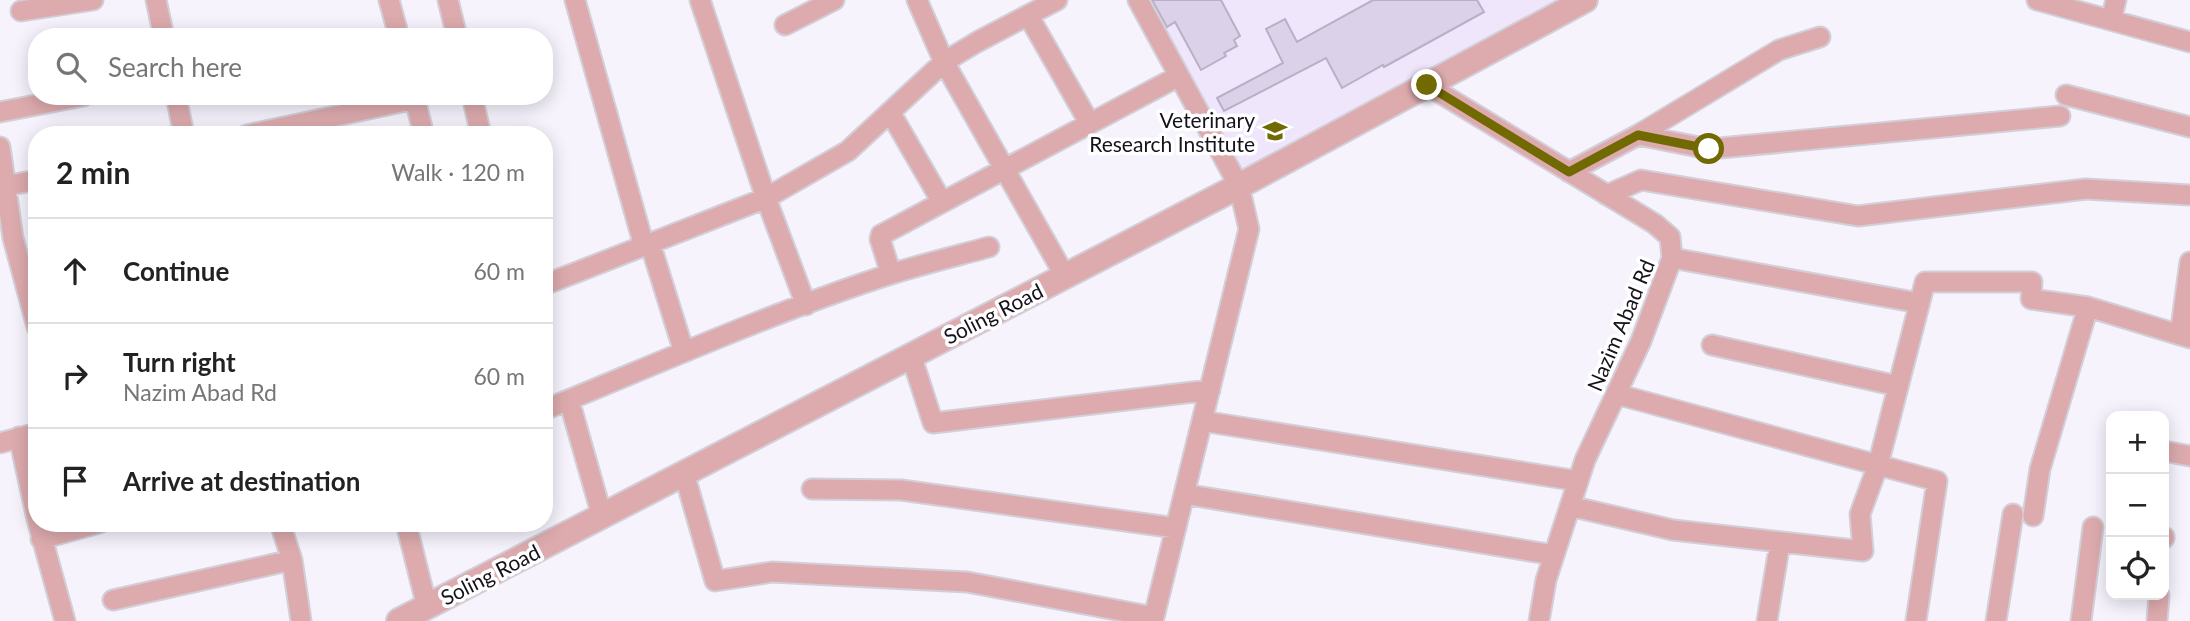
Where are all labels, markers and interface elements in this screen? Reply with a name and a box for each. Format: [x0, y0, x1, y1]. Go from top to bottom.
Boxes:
search box [28, 28, 553, 105]
icon: search [52, 48, 90, 86]
text: Search here [108, 51, 242, 83]
route end [1411, 69, 1442, 100]
place label: Veterinary Research Institute [1089, 107, 1255, 156]
school or university icon: Veterinary Research Institute [1261, 117, 1289, 145]
route start [1693, 133, 1724, 164]
text: 2 min [56, 154, 130, 190]
text: Walk · 120 m [391, 158, 525, 186]
icon: ahead [56, 252, 94, 290]
text: Continue [123, 255, 229, 287]
street label: Nazim Abad Rd [1581, 255, 1659, 395]
text: 60 m [474, 257, 525, 285]
street label: Soling Road [939, 277, 1047, 349]
text: Turn right [123, 346, 236, 378]
icon: right [56, 357, 94, 395]
text: 60 m [474, 362, 525, 390]
text: Nazim Abad Rd [123, 378, 277, 406]
map controls [2106, 411, 2169, 600]
button: + [2106, 411, 2169, 474]
icon: arrive [56, 462, 94, 500]
text: Arrive at destination [123, 465, 360, 497]
button: − [2106, 474, 2169, 537]
button: locate [2106, 537, 2169, 600]
street label: Soling Road [436, 538, 544, 610]

